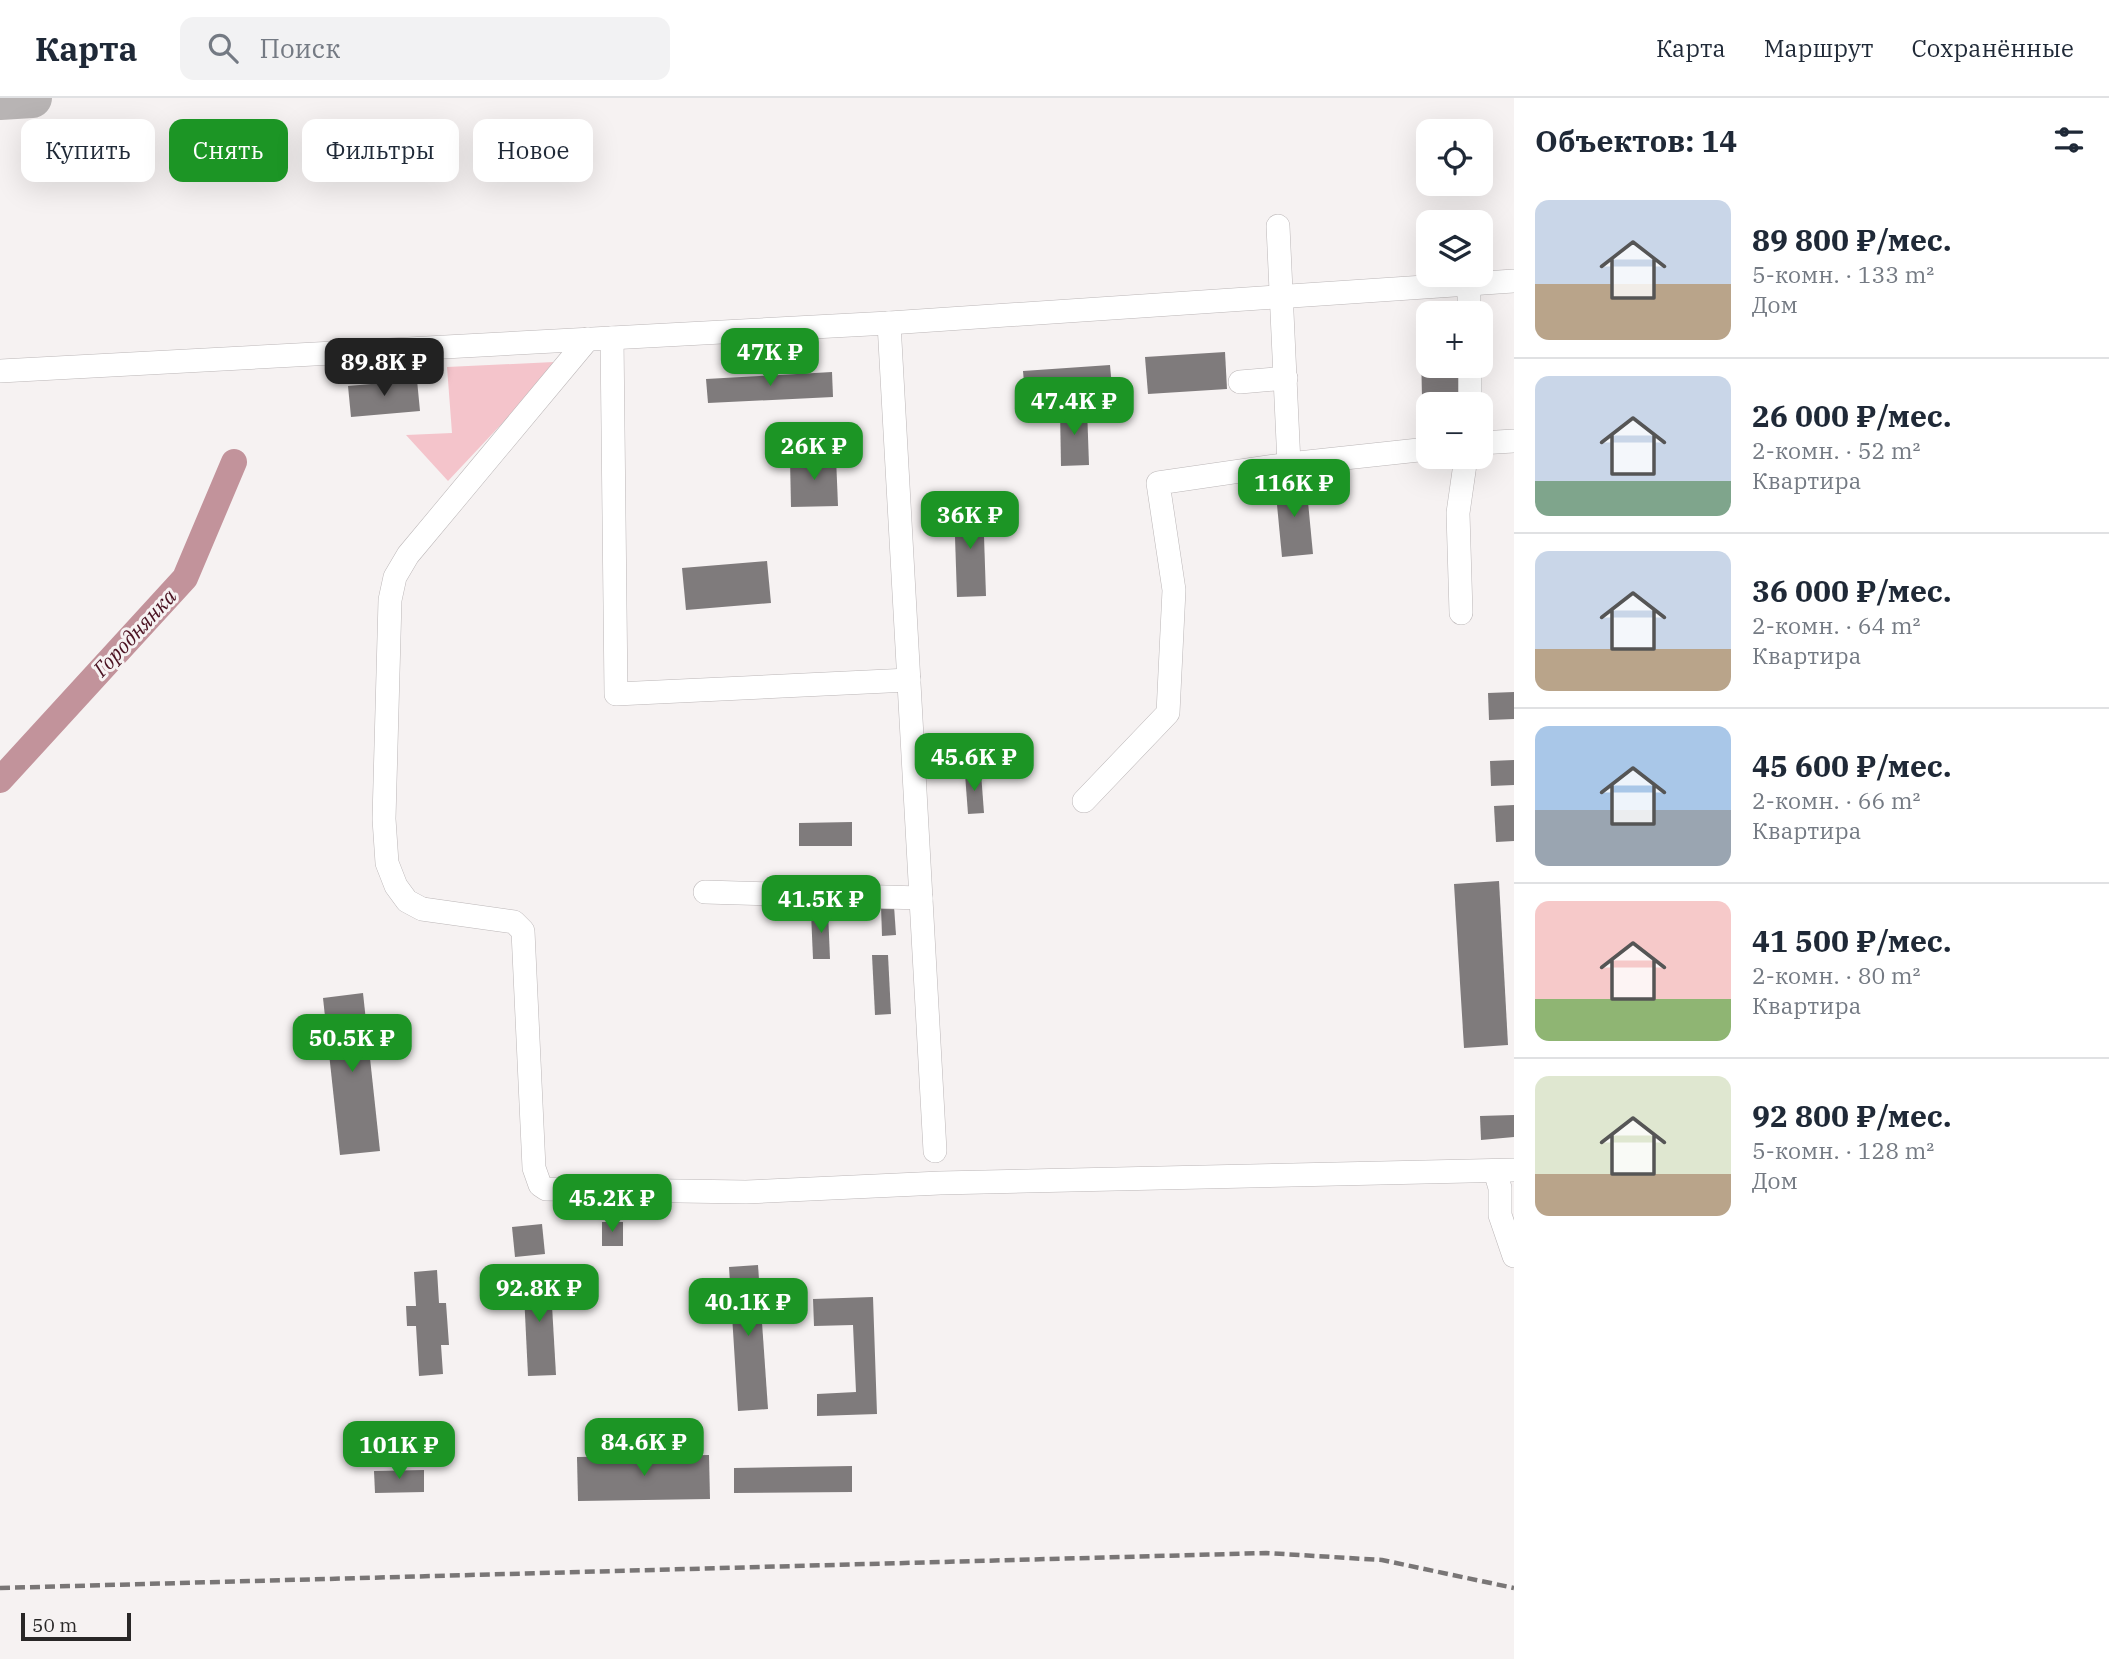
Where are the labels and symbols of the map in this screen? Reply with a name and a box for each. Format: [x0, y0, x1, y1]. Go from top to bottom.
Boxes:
pin: 47K ₽ [721, 328, 819, 388]
pin: 89.8K ₽ [319, 338, 449, 398]
pin: 47.4K ₽ [1009, 378, 1139, 437]
pin: 26K ₽ [765, 422, 863, 482]
pin: 116K ₽ [1237, 460, 1351, 519]
pin: 36K ₽ [921, 491, 1019, 551]
water label: Городнянка [86, 582, 183, 683]
pin: 45.6K ₽ [909, 734, 1039, 793]
pin: 41.5K ₽ [756, 876, 886, 935]
pin: 50.5K ₽ [287, 1014, 417, 1074]
pin: 45.2K ₽ [547, 1174, 677, 1234]
pin: 92.8K ₽ [474, 1264, 604, 1324]
pin: 40.1K ₽ [683, 1278, 813, 1338]
pin: 84.6K ₽ [579, 1418, 709, 1478]
pin: 101K ₽ [342, 1422, 456, 1481]
scale bar [21, 1610, 131, 1642]

